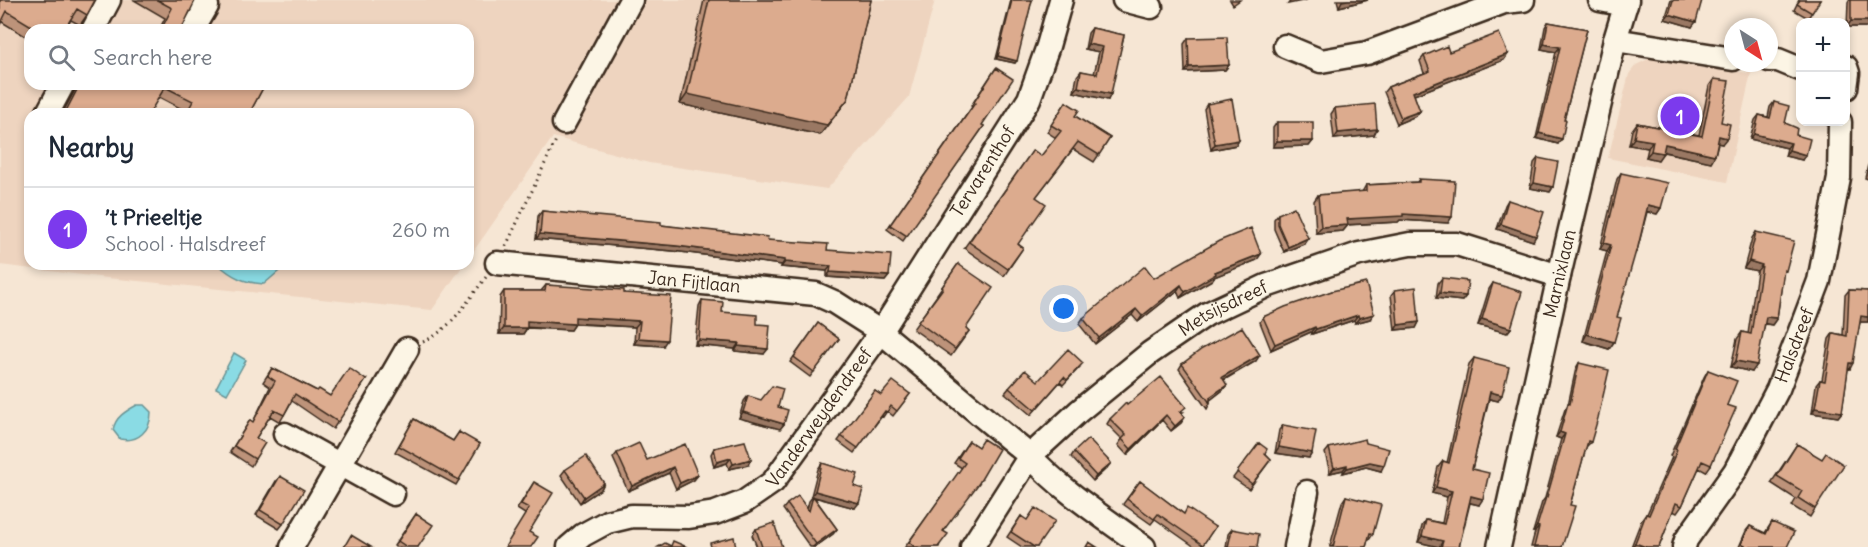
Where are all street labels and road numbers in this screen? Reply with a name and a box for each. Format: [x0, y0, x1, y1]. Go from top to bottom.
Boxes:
street label: Tervarenthof [945, 121, 1020, 221]
street label: Marnixlaan [1538, 227, 1581, 320]
street label: Jan Fijtlaan [647, 266, 742, 298]
street label: Metsijsdreef [1174, 275, 1272, 341]
street label: Halsdreef [1769, 304, 1819, 386]
street label: Vanderweydendreef [761, 343, 877, 492]

